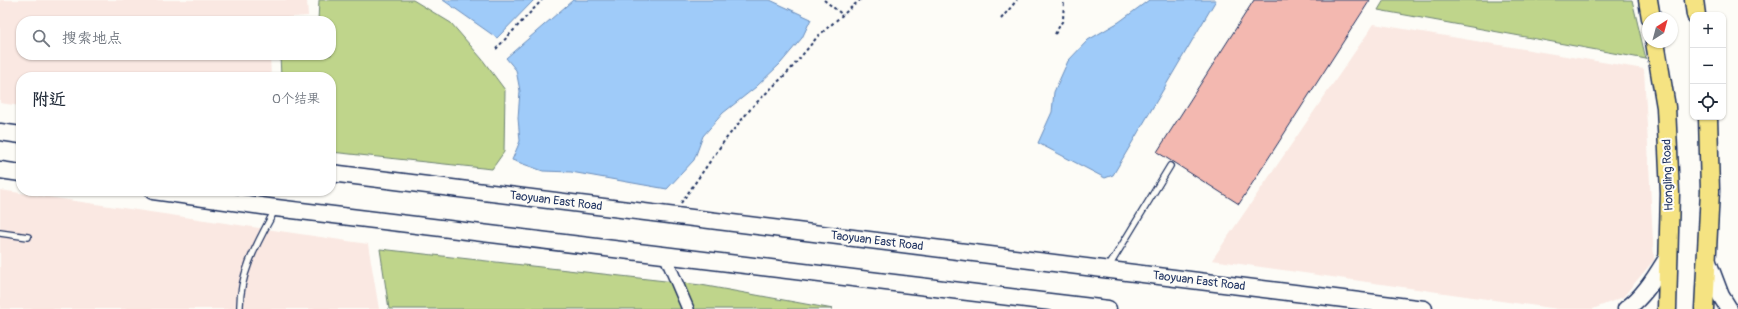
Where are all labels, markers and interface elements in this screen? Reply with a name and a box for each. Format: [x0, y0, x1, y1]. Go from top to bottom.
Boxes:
north arrow [1642, 12, 1678, 48]
map controls [1690, 12, 1726, 120]
button: + [1690, 12, 1726, 48]
search box [16, 16, 336, 60]
icon: search [30, 27, 52, 49]
text: 搜索地点 [62, 29, 122, 48]
button: − [1690, 48, 1726, 84]
button: locate [1690, 84, 1726, 120]
text: 附近 [32, 89, 66, 110]
text: 0个结果 [272, 91, 320, 107]
street label: Hongling Road [1659, 139, 1677, 211]
street label: Taoyuan East Road [509, 188, 603, 214]
street label: Taoyuan East Road [830, 228, 924, 254]
street label: Taoyuan East Road [1152, 268, 1246, 294]

